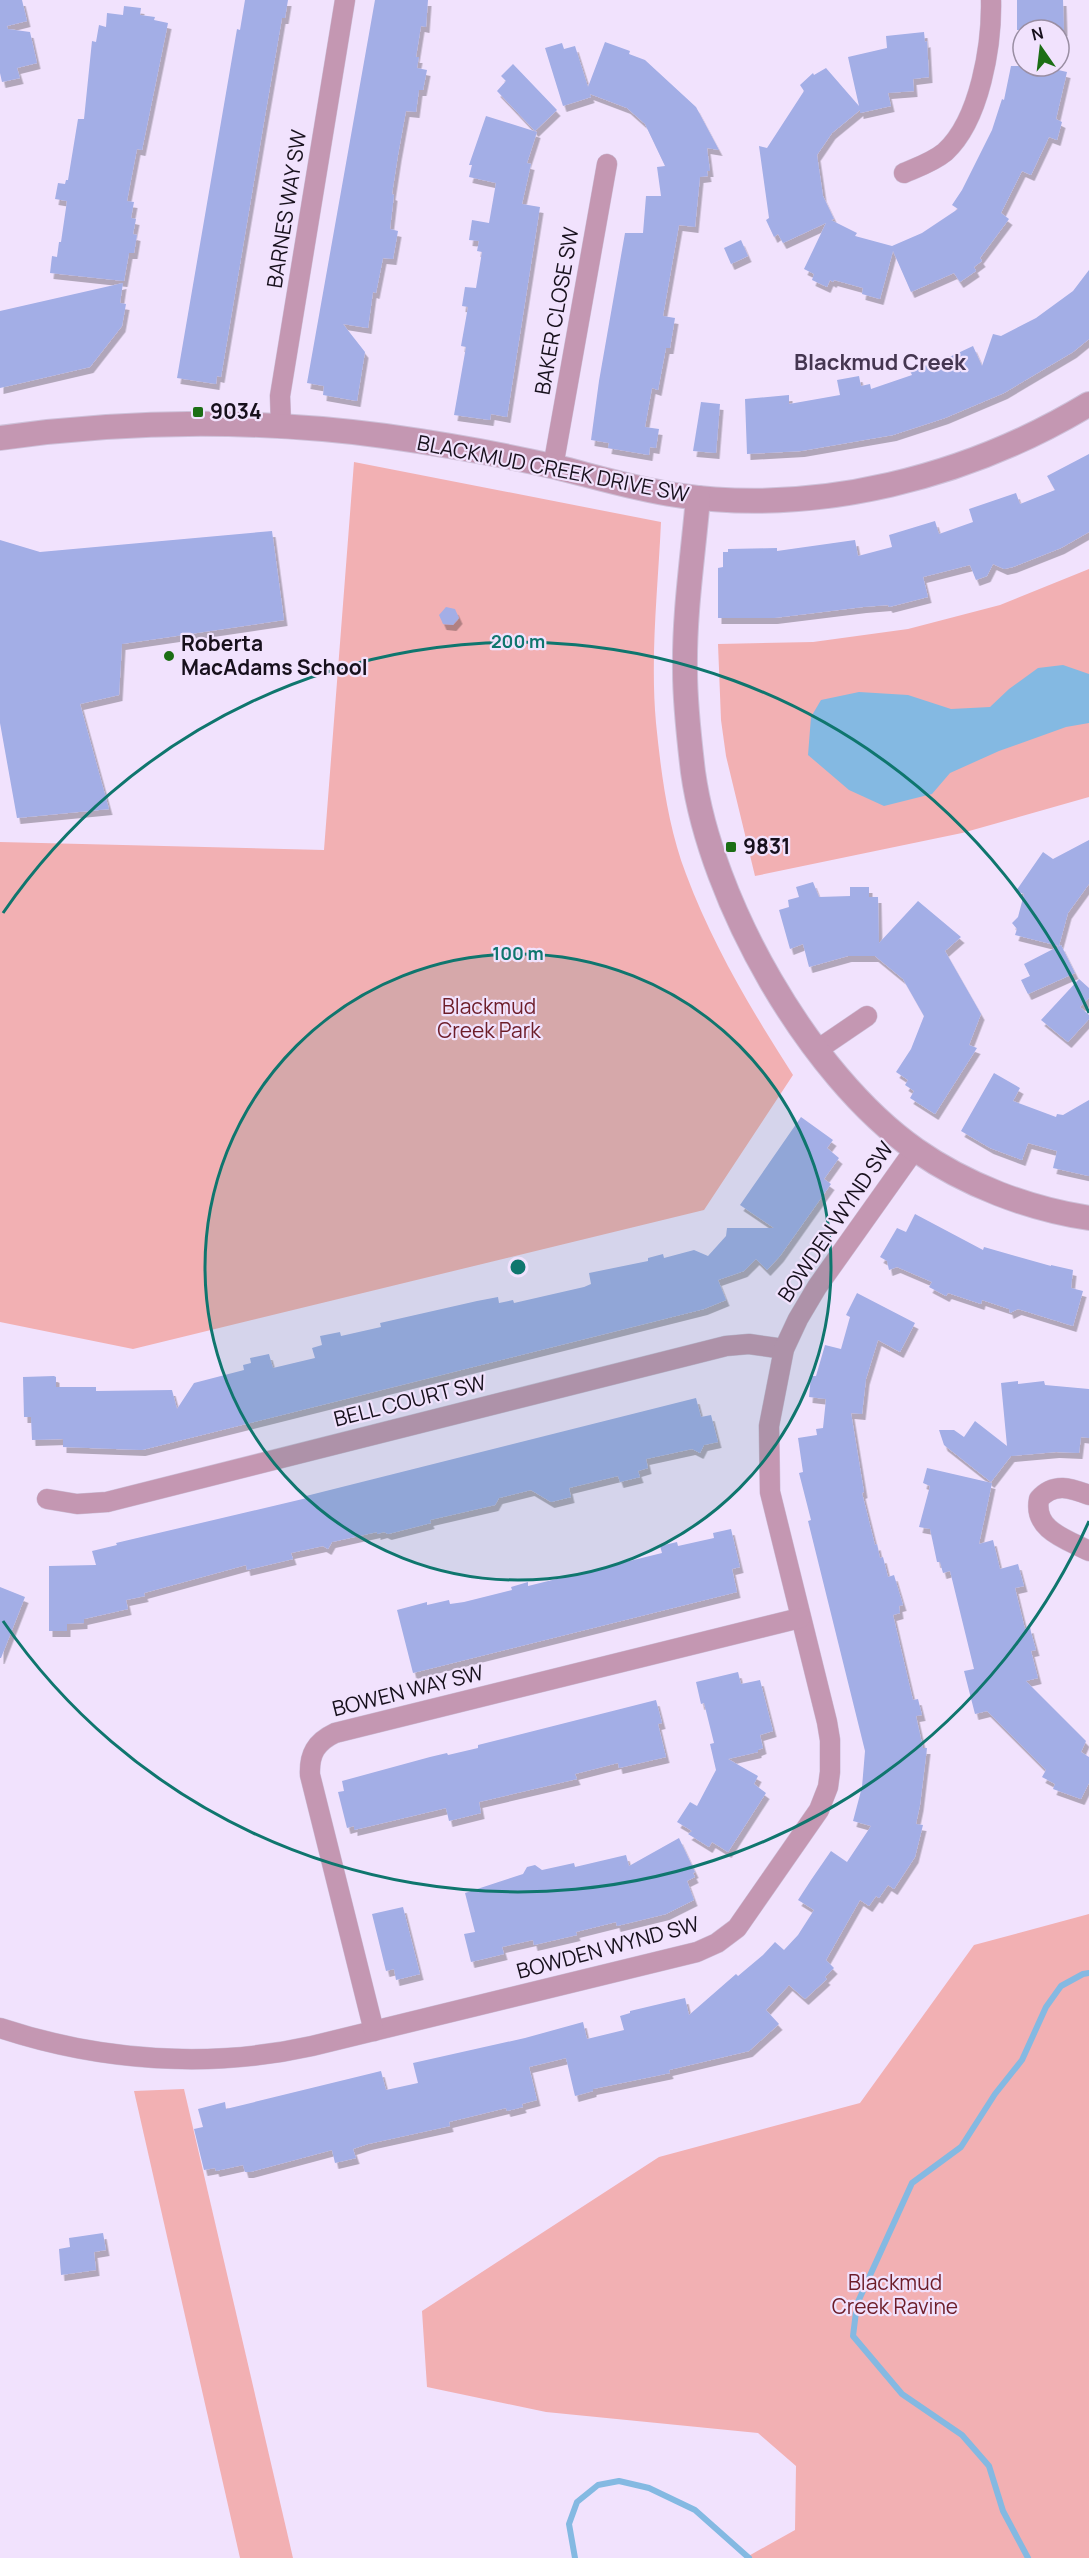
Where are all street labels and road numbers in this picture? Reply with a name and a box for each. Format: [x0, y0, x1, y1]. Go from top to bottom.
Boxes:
street label: BARNES WAY SW [260, 127, 312, 290]
street label: BAKER CLOSE SW [527, 224, 585, 397]
street label: BLACKMUD CREEK DRIVE SW [415, 428, 692, 508]
street label: BOWDEN WYND SW [771, 1135, 900, 1307]
street label: BELL COURT SW [331, 1368, 489, 1432]
street label: BOWEN WAY SW [329, 1658, 487, 1722]
street label: BOWDEN WYND SW [513, 1909, 702, 1985]

